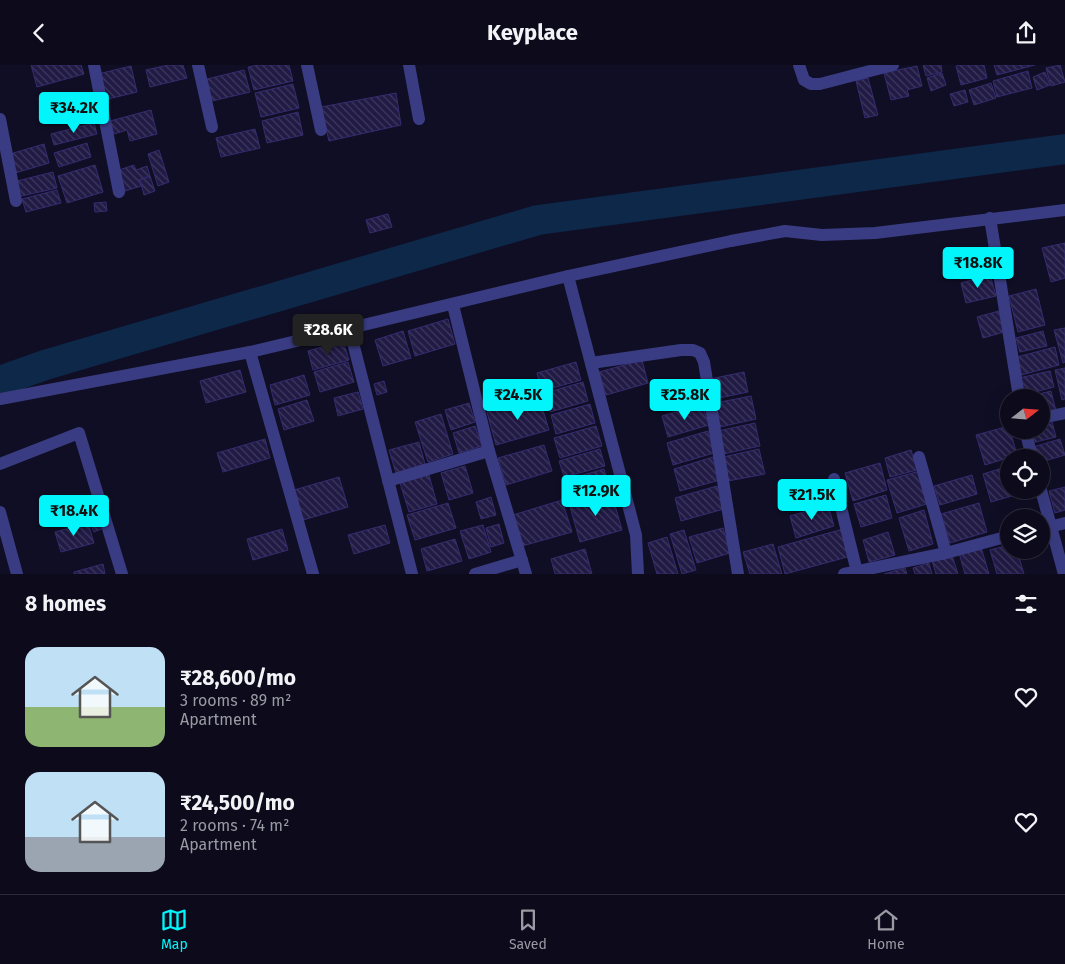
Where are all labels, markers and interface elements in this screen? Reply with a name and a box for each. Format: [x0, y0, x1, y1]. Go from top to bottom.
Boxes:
icon: back [25, 19, 53, 47]
text: Keyplace [487, 19, 578, 46]
icon: share [1012, 19, 1040, 47]
pin: ₹34.2K [33, 92, 115, 134]
text: ₹34.2K [50, 98, 98, 117]
pin: ₹18.8K [937, 247, 1019, 289]
text: ₹18.8K [954, 253, 1002, 272]
pin: ₹28.6K [287, 313, 369, 356]
text: ₹28.6K [303, 320, 353, 339]
pin: ₹24.5K [477, 379, 559, 421]
pin: ₹25.8K [644, 379, 726, 421]
text: ₹24.5K [494, 385, 542, 404]
text: ₹25.8K [661, 385, 709, 404]
north arrow [1000, 389, 1050, 439]
map controls [1000, 389, 1050, 559]
button: locate [1000, 449, 1050, 499]
pin: ₹12.9K [555, 475, 637, 517]
pin: ₹21.5K [771, 479, 853, 521]
text: ₹12.9K [573, 481, 619, 500]
text: ₹21.5K [789, 485, 835, 504]
pin: ₹18.4K [33, 495, 115, 537]
text: ₹18.4K [50, 501, 98, 520]
button: layers [1000, 509, 1050, 559]
icon: filters [1012, 590, 1040, 618]
text: 8 homes [25, 591, 106, 617]
text: ₹28,600/mo [180, 665, 296, 691]
icon: home [65, 667, 125, 727]
icon: heart [1012, 683, 1040, 711]
text: 3 rooms · 89 m² [180, 691, 291, 710]
text: Apartment [180, 710, 257, 729]
text: ₹24,500/mo [180, 790, 295, 816]
icon: home [65, 792, 125, 852]
icon: heart [1012, 808, 1040, 836]
text: 2 rooms · 74 m² [180, 816, 289, 835]
text: Apartment [180, 835, 257, 854]
tab: Map [160, 906, 188, 953]
tab: Saved [509, 906, 547, 953]
tab: Home [867, 906, 905, 953]

